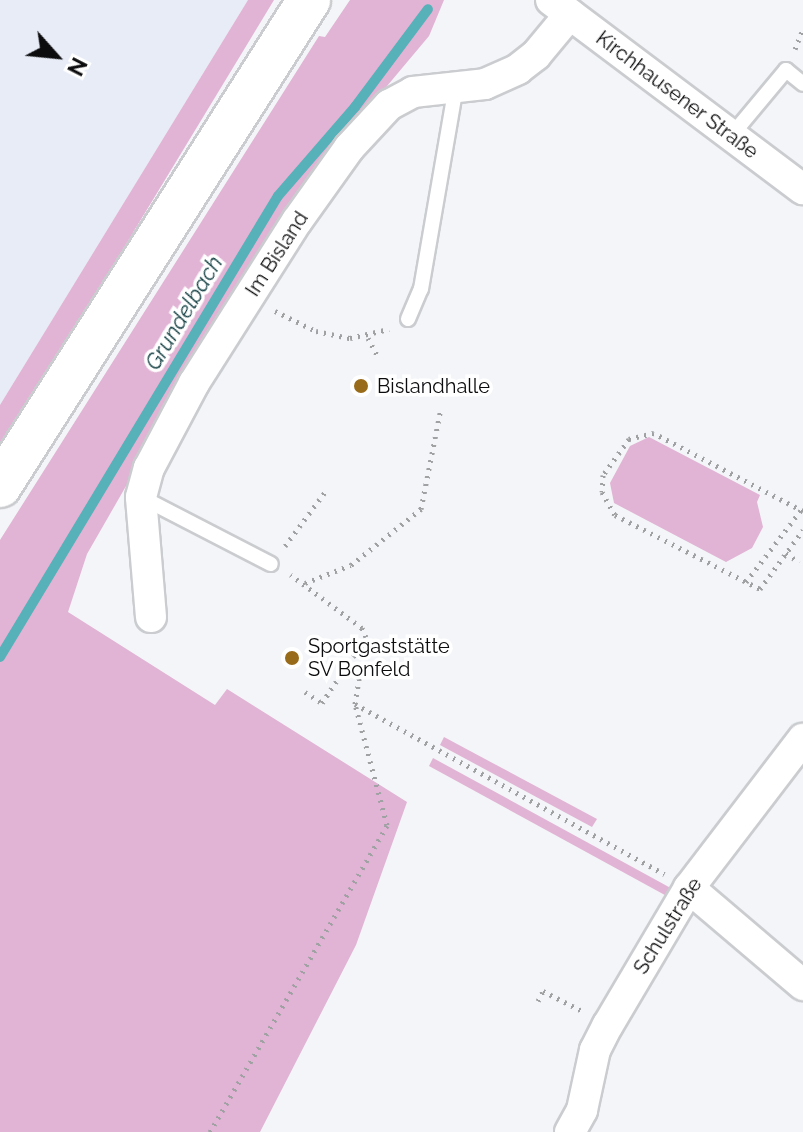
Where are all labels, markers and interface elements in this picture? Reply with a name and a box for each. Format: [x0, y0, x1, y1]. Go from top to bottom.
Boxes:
north arrow [16, 16, 96, 96]
street label: Kirchhausener Straße [591, 26, 763, 164]
text: N [62, 54, 93, 80]
street label: Im Bisland [241, 207, 313, 301]
water label: Grundelbach [140, 251, 228, 375]
place label: Bislandhalle [377, 374, 490, 398]
marker: Bislandhalle [352, 377, 370, 395]
place label: Sportgaststätte SV Bonfeld [308, 634, 450, 681]
marker: Sportgaststätte SV Bonfeld [283, 649, 301, 667]
street label: Schulstraße [629, 873, 707, 979]

